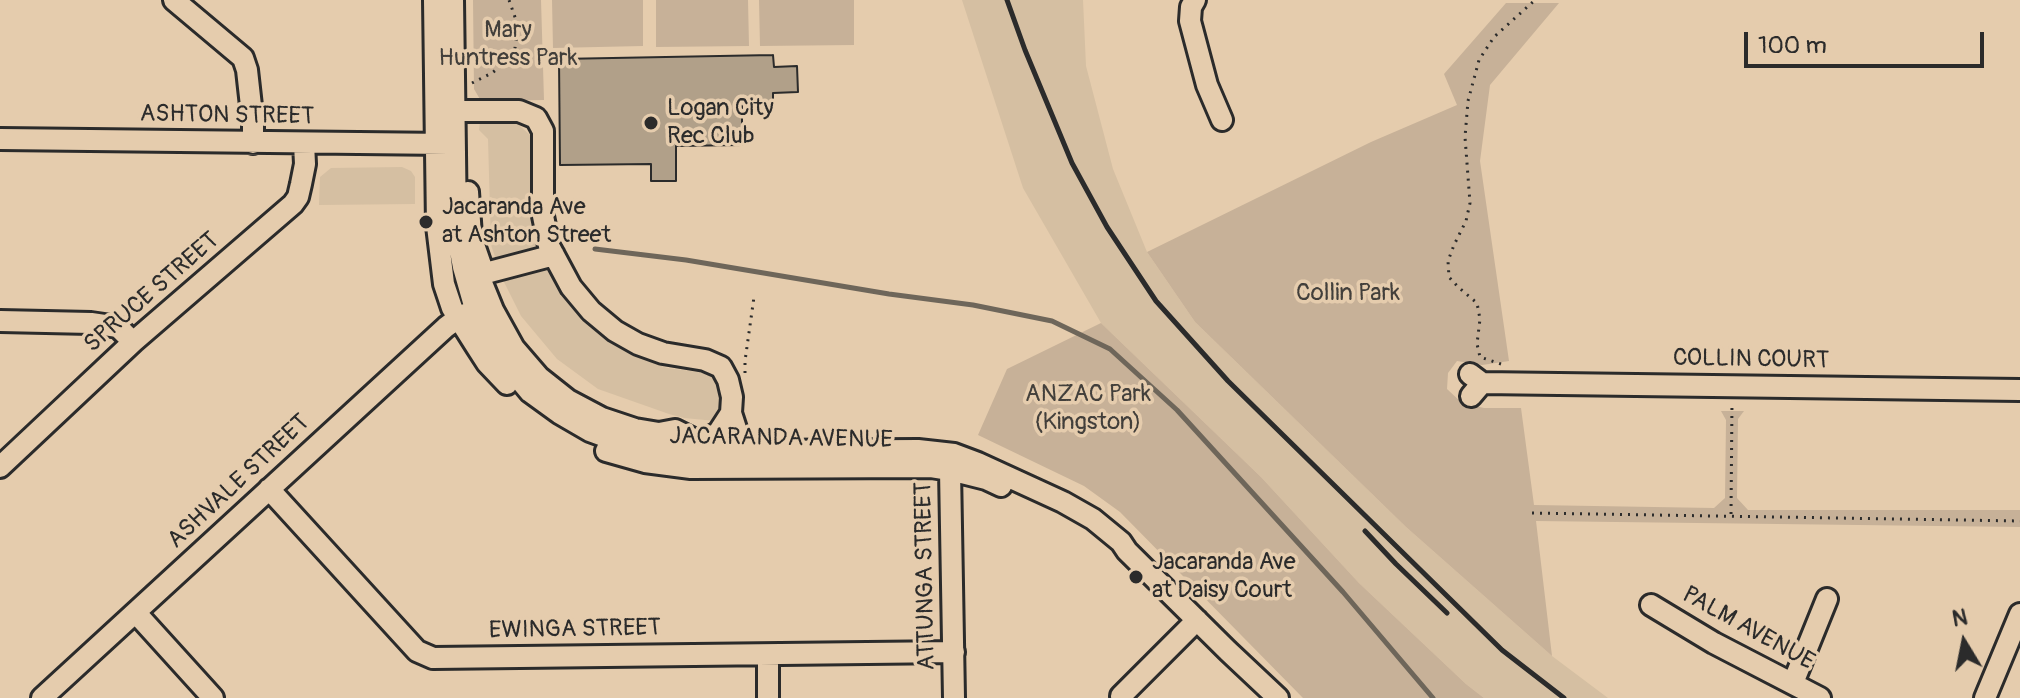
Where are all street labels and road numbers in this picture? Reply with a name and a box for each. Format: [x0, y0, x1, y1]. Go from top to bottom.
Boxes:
street label: ASHTON STREET [140, 100, 314, 132]
street label: SPRUCE STREET [79, 227, 225, 359]
street label: COLLIN COURT [1672, 344, 1830, 376]
street label: ASHVALE STREET [162, 409, 316, 555]
street label: JACARANDA AVENUE [669, 423, 893, 455]
street label: ATTUNGA STREET [910, 481, 942, 671]
street label: PALM AVENUE [1677, 581, 1819, 677]
street label: EWINGA STREET [489, 614, 661, 646]

